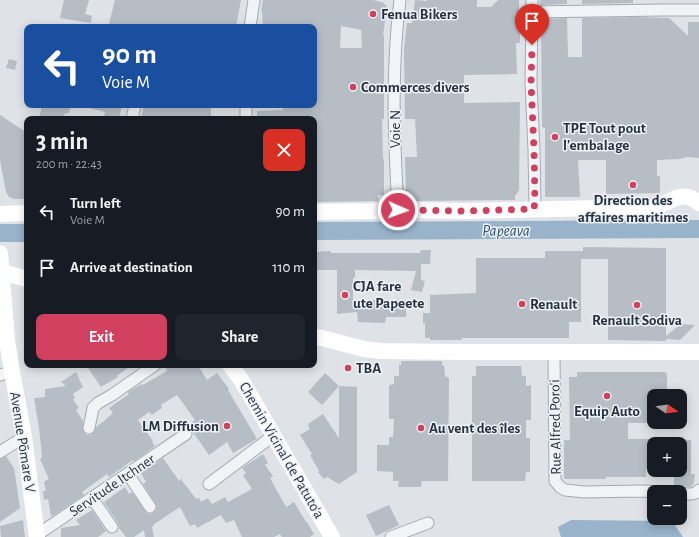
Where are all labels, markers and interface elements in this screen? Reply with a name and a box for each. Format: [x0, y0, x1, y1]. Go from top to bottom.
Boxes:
pin [515, 4, 549, 45]
place label: Fenua Bikers [381, 7, 458, 22]
marker: Fenua Bikers [368, 9, 378, 19]
icon: arrive [521, 10, 543, 32]
icon: left [36, 40, 88, 92]
text: 90 m [102, 41, 157, 69]
text: Voie M [102, 74, 150, 92]
place label: Commerces divers [361, 80, 470, 95]
marker: Commerces divers [348, 82, 358, 92]
street label: Voie N [388, 110, 403, 148]
place label: TPE Tout pout l'embalage [563, 121, 646, 153]
button: close [263, 129, 305, 171]
text: 3 min [36, 130, 88, 154]
marker: TPE Tout pout l'embalage [550, 132, 560, 142]
text: 200 m · 22:43 [36, 158, 102, 171]
marker: Direction des affaires maritimes [628, 180, 638, 190]
position arrow [377, 189, 419, 231]
place label: Direction des affaires maritimes [578, 193, 688, 225]
text: Turn left [70, 196, 121, 211]
icon: left [36, 201, 58, 223]
text: 90 m [276, 204, 305, 219]
text: Voie M [70, 214, 105, 227]
water label: Papeava [482, 223, 530, 240]
icon: arrive [36, 257, 58, 279]
text: Arrive at destination [70, 260, 193, 275]
text: 110 m [272, 260, 305, 275]
place label: CJA fare ute Papeete [353, 279, 424, 311]
marker: CJA fare ute Papeete [340, 290, 350, 300]
place label: Renault [530, 297, 577, 312]
marker: Renault [517, 299, 527, 309]
marker: Renault Sodiva [632, 300, 642, 310]
place label: Renault Sodiva [592, 313, 682, 328]
button: Exit [36, 314, 167, 360]
button: Share [175, 314, 305, 360]
place label: TBA [356, 361, 381, 376]
marker: TBA [343, 363, 353, 373]
street label: Chemin Vicinal de Patuto'a [236, 379, 327, 521]
street label: Rue Alfred Poro'i [547, 379, 564, 475]
north arrow [647, 389, 687, 429]
map controls [647, 389, 687, 525]
street label: Avenue Pōmare V [7, 391, 38, 494]
marker: Equip Auto [602, 391, 612, 401]
place label: Equip Auto [574, 404, 640, 419]
place label: LM Diffusion [142, 419, 219, 434]
marker: LM Diffusion [222, 421, 232, 431]
place label: Au vent des îles [429, 421, 521, 436]
marker: Au vent des îles [416, 423, 426, 433]
button: + [647, 437, 687, 477]
street label: Servitude Itchner [67, 451, 158, 519]
button: − [647, 485, 687, 525]

